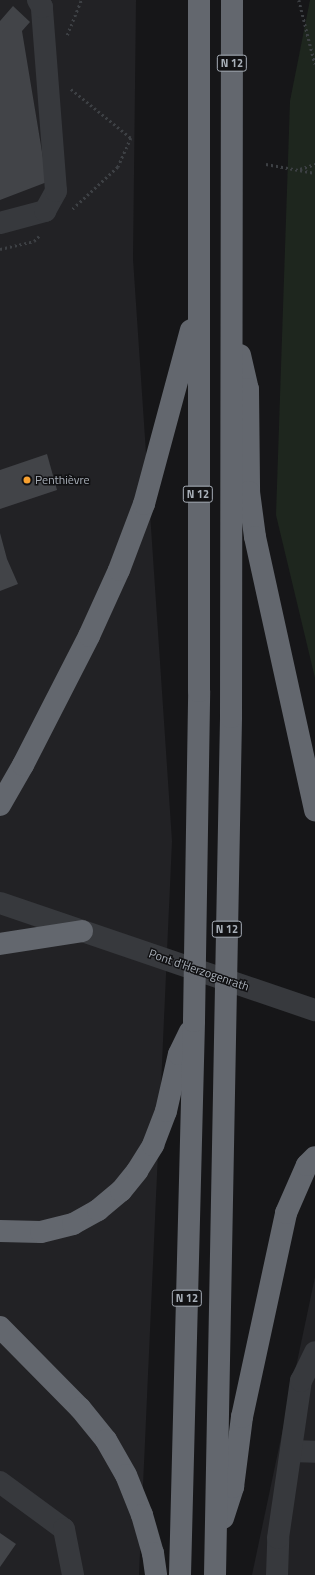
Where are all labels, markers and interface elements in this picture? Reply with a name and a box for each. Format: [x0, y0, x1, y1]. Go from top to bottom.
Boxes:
road number: N 12 [216, 54, 248, 72]
place label: Penthièvre [35, 473, 90, 487]
marker: Penthièvre [22, 475, 32, 485]
road number: N 12 [182, 485, 214, 503]
road number: N 12 [211, 920, 243, 938]
street label: Pont d'Herzogenrath [147, 946, 251, 994]
road number: N 12 [171, 1289, 203, 1307]

